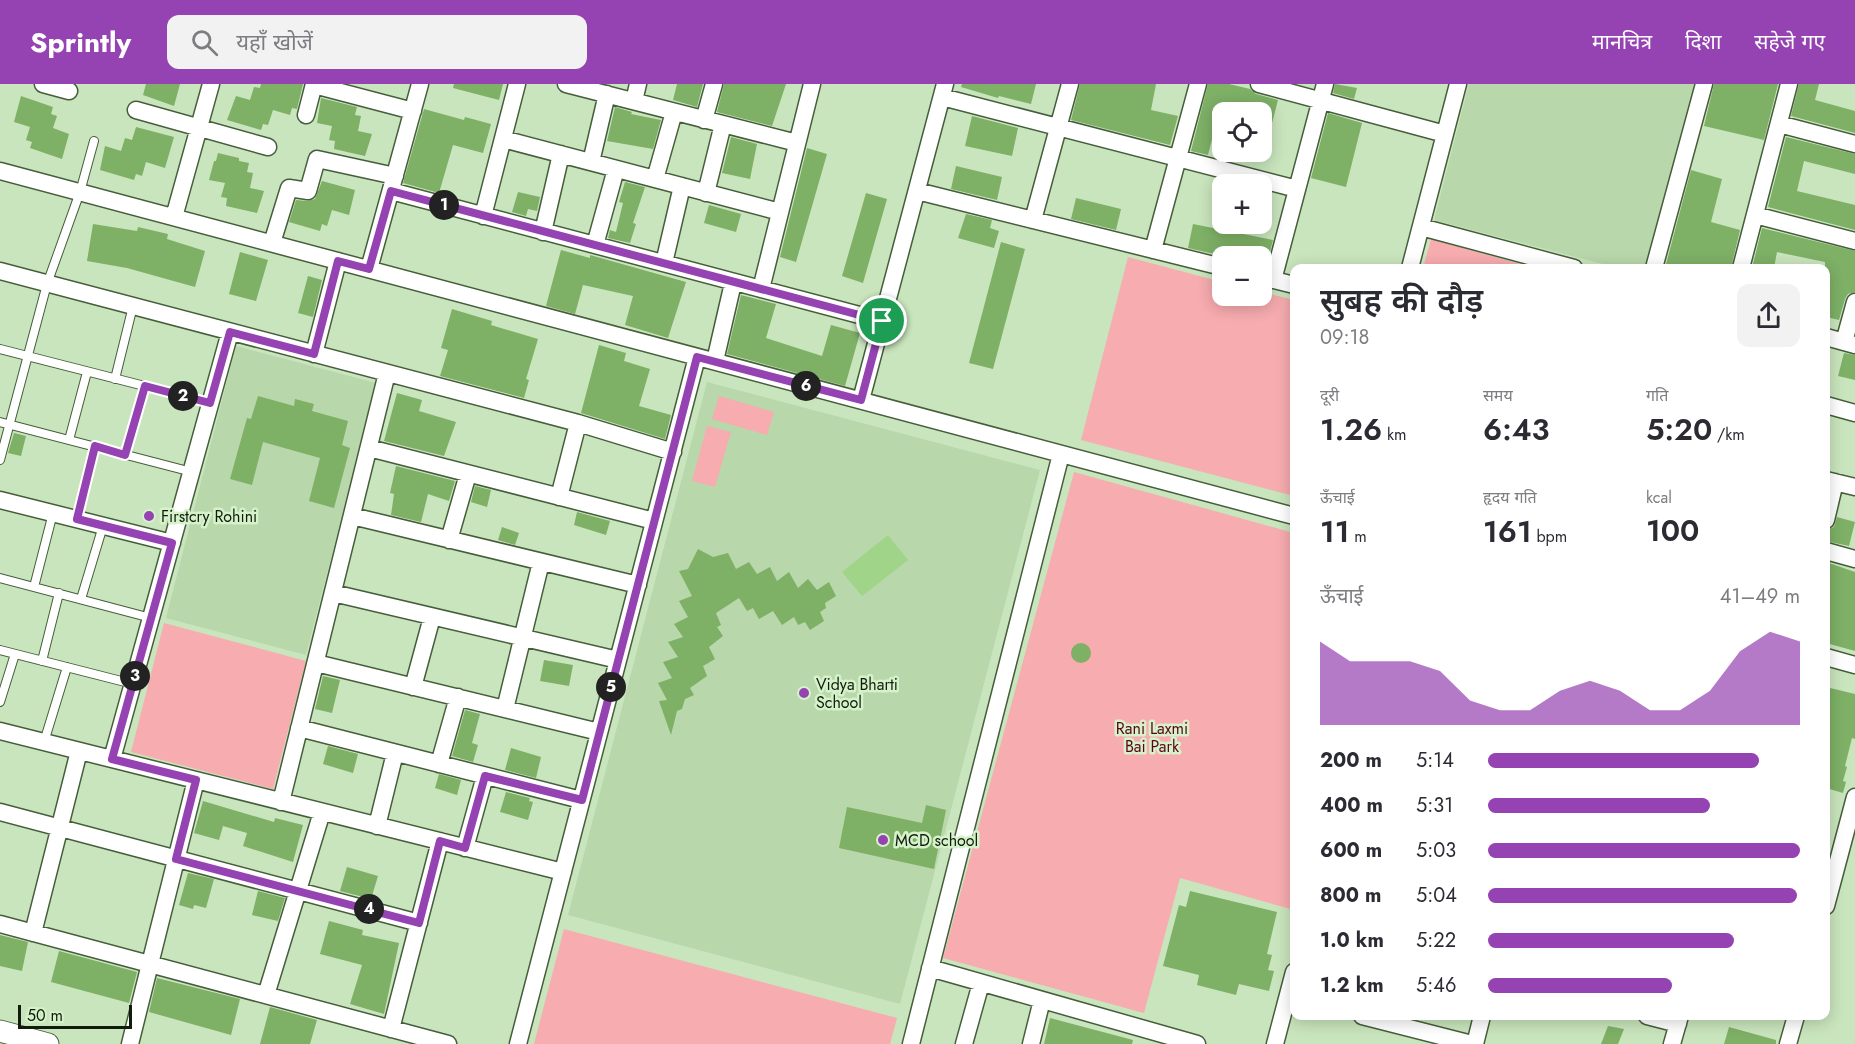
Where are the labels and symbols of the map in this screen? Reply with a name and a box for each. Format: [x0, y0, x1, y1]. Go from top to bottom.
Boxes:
pin: 1 [429, 190, 459, 220]
pin [856, 295, 907, 346]
pin: 6 [791, 371, 821, 401]
pin: 2 [168, 381, 198, 411]
place label: Firstcry Rohini [161, 505, 257, 528]
marker: Firstcry Rohini [142, 509, 156, 523]
pin: 3 [120, 661, 150, 691]
pin: 5 [596, 672, 626, 702]
place label: Vidya Bharti School [816, 673, 898, 714]
marker: Vidya Bharti School [797, 686, 811, 700]
park label: Rani Laxmi Bai Park [1116, 717, 1188, 758]
place label: MCD school [895, 829, 978, 852]
marker: MCD school [876, 833, 890, 847]
pin: 4 [354, 894, 384, 924]
scale bar [18, 1002, 132, 1030]

